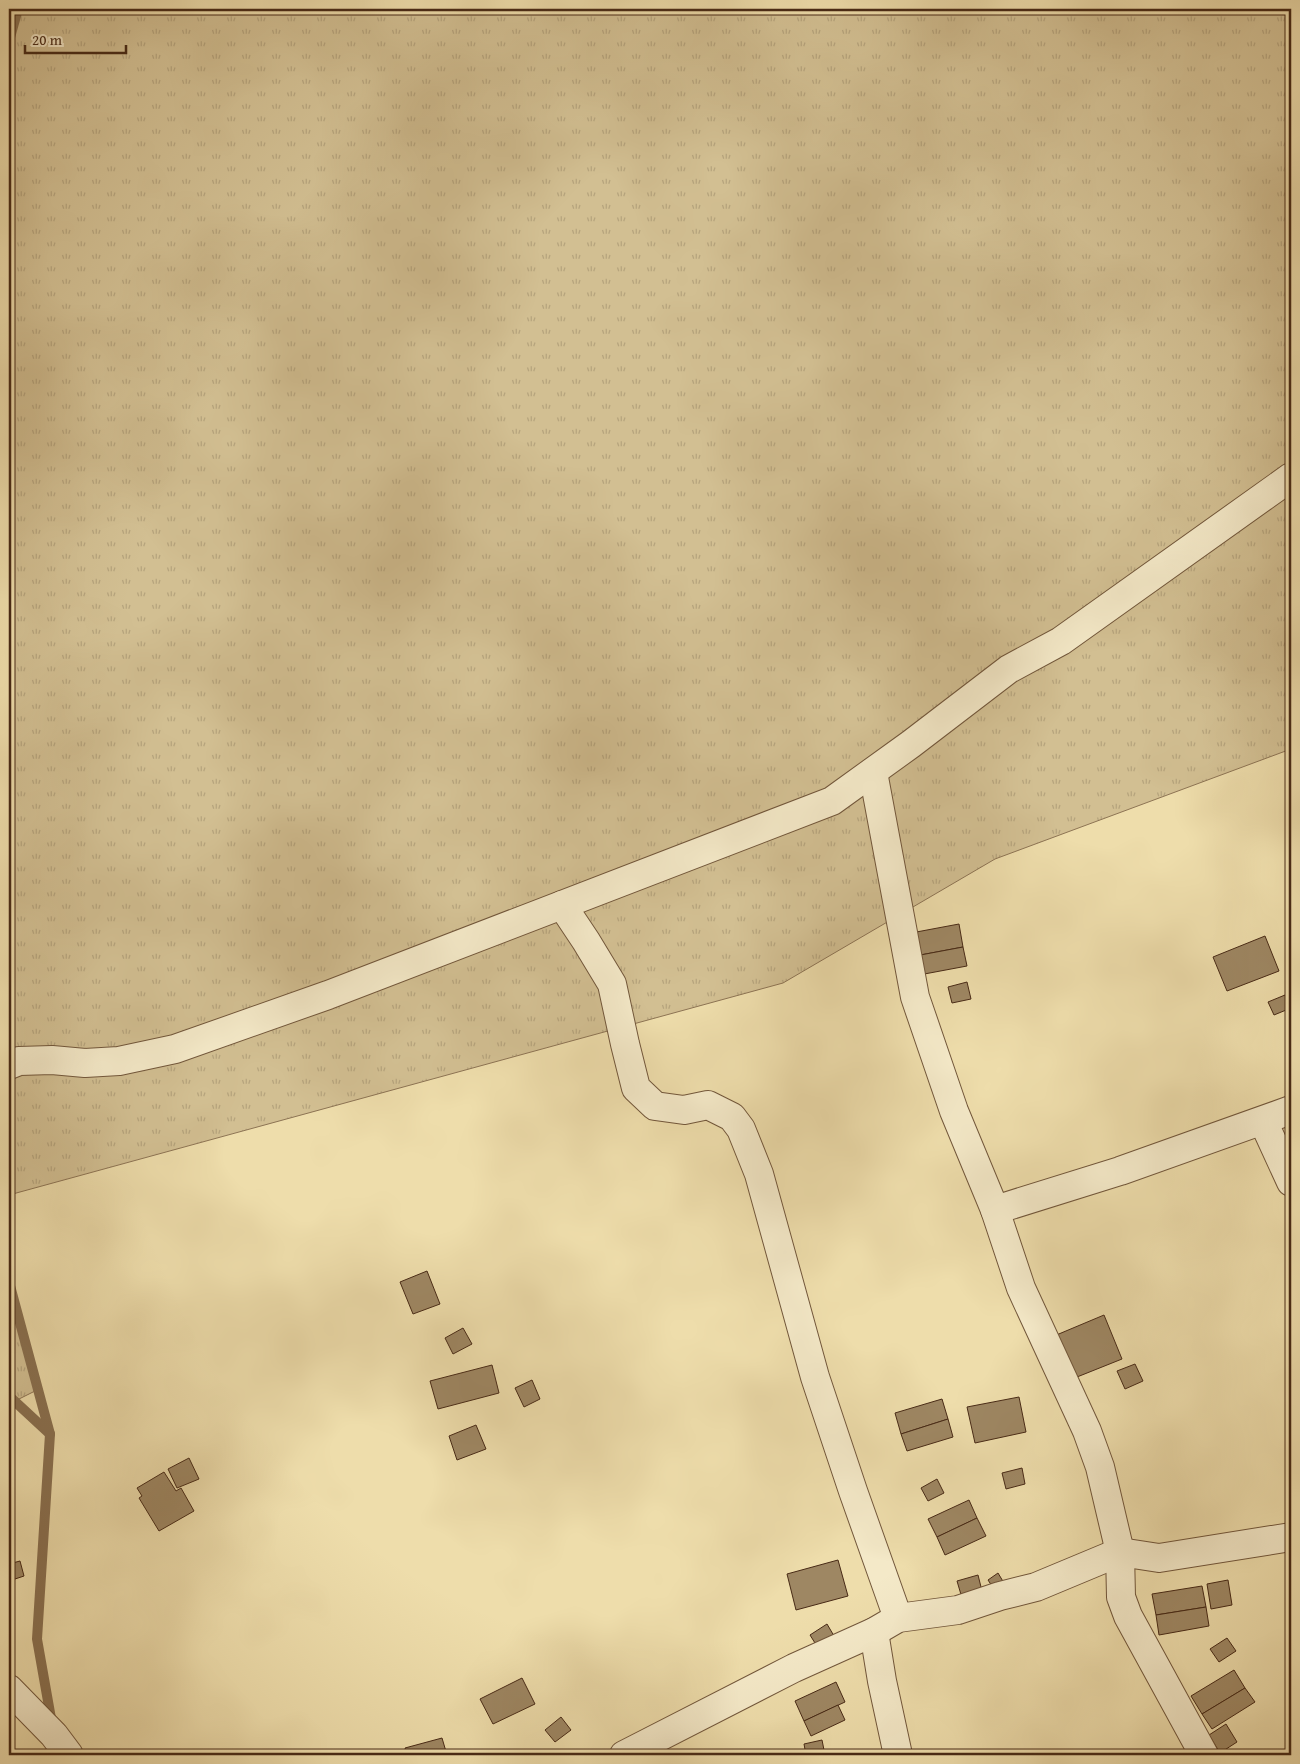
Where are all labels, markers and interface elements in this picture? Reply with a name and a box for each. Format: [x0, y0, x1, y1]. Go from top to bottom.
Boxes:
scale bar [25, 22, 126, 54]
text: 20 m [32, 29, 63, 50]

